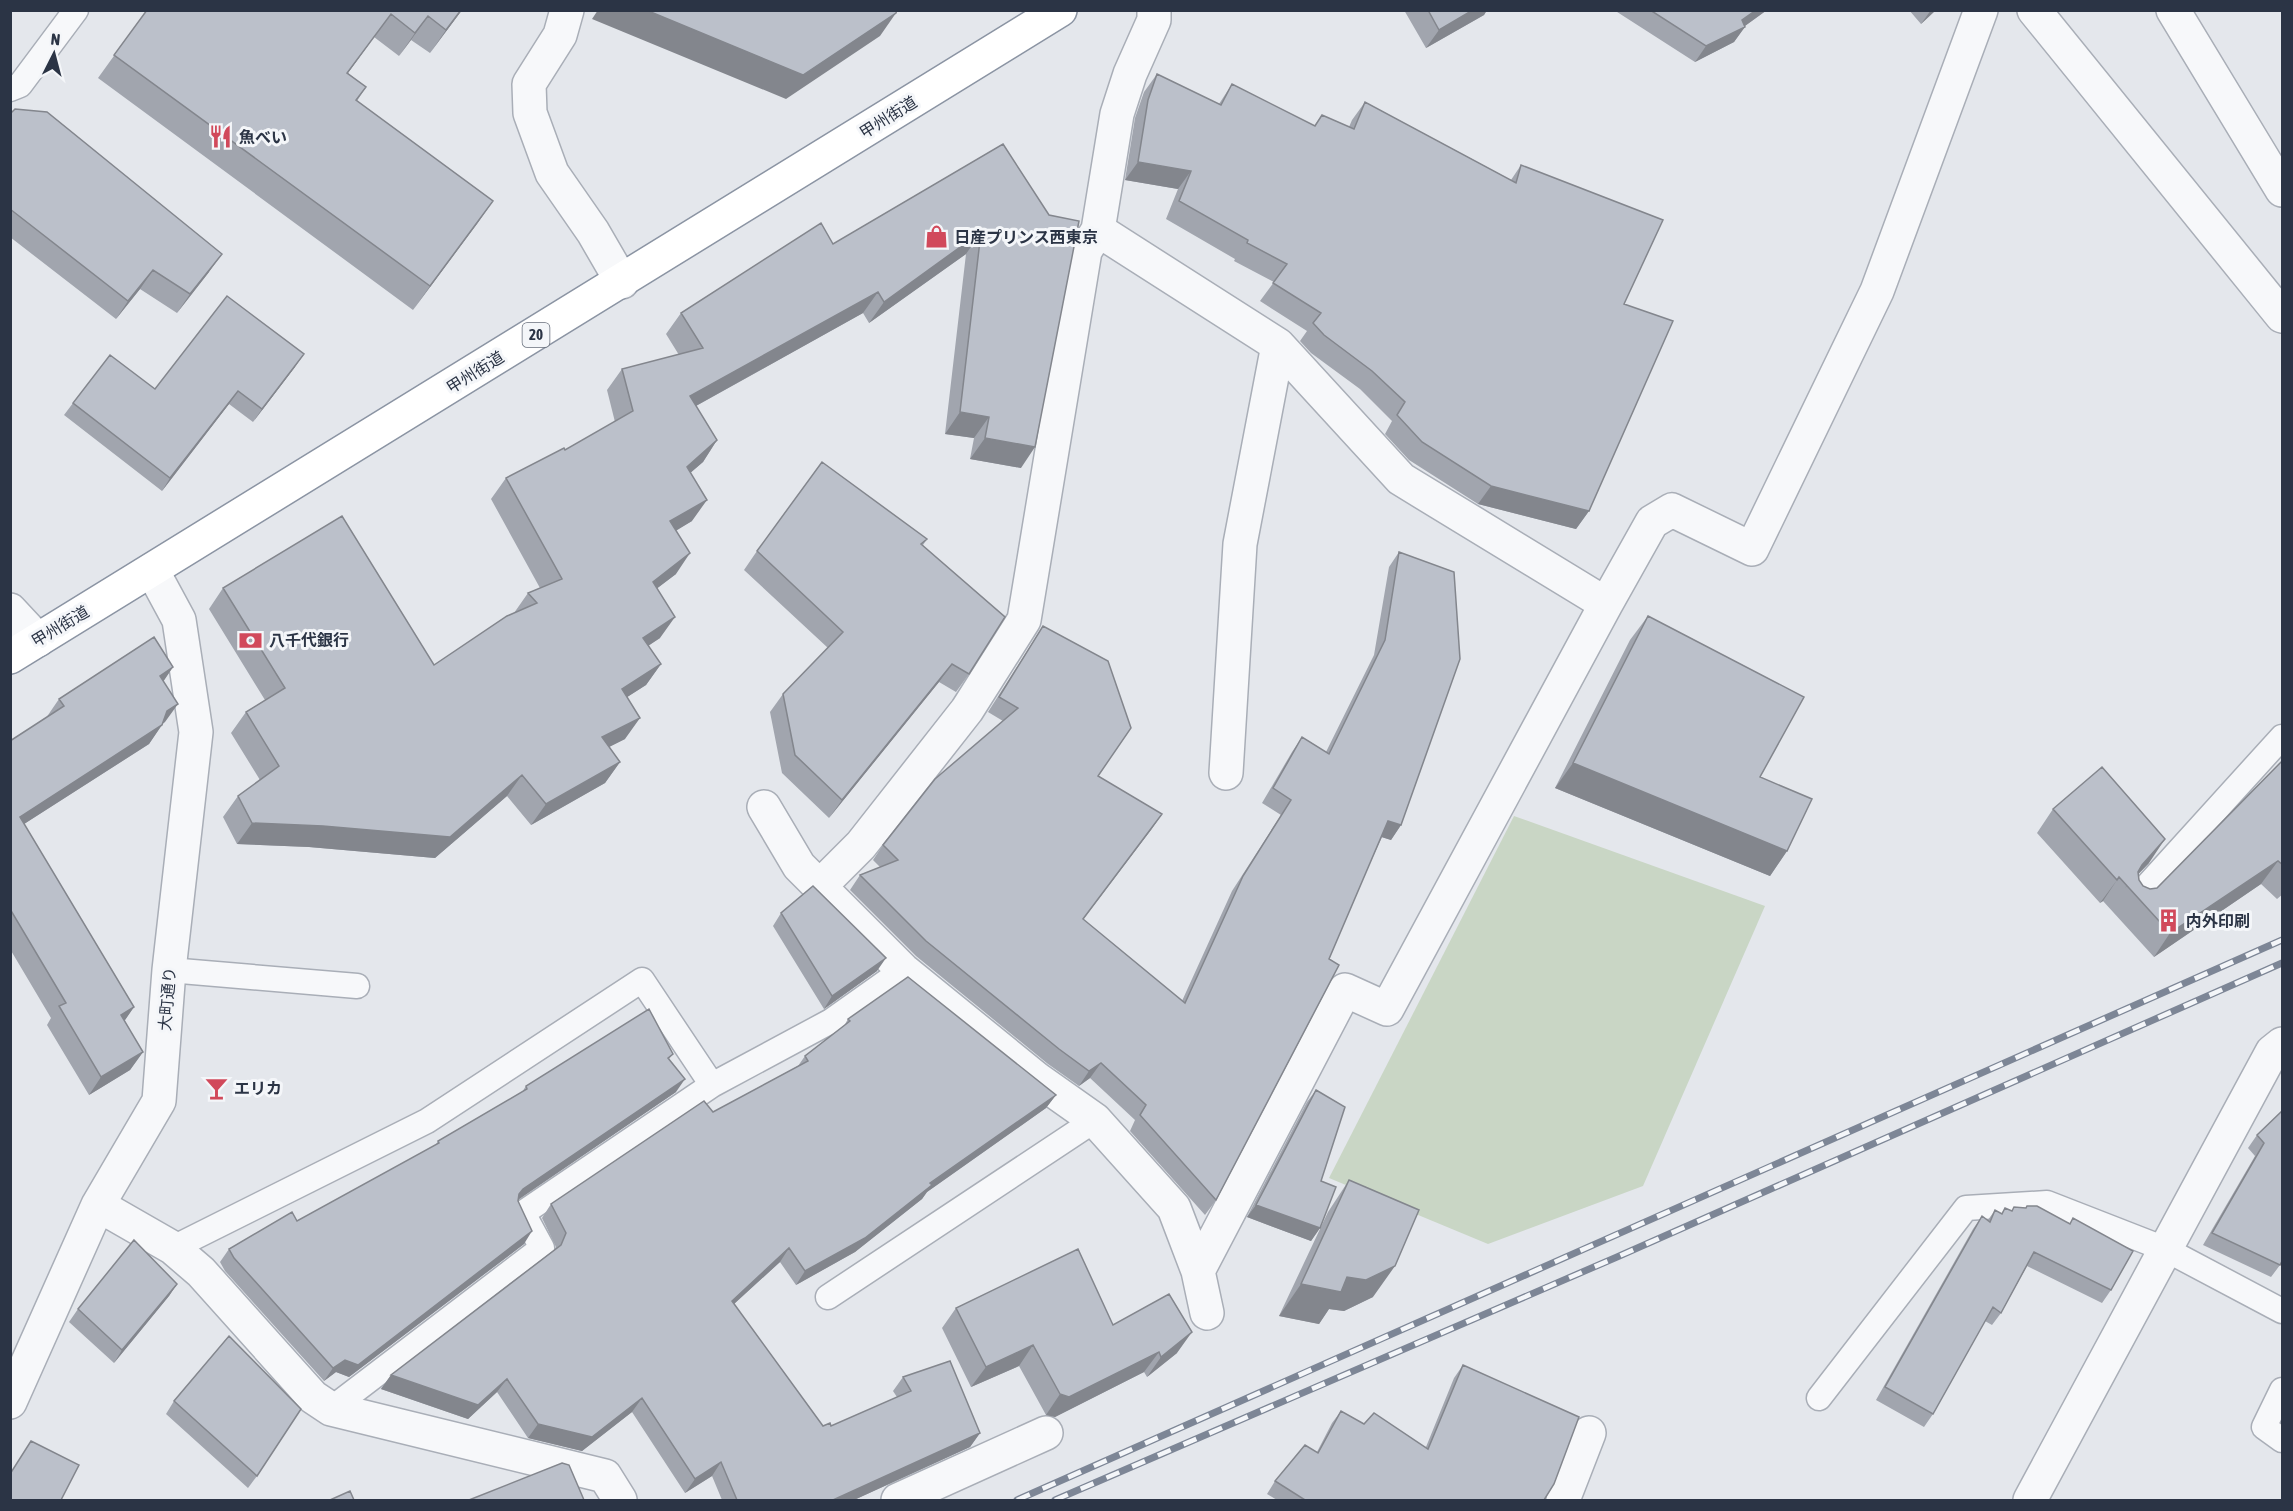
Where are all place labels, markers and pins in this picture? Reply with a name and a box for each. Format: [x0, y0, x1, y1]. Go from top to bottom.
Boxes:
restaurant icon: 魚べい [208, 124, 234, 150]
place label: 魚べい [239, 128, 287, 146]
shop icon: 日産プリンス西東京 [923, 224, 949, 250]
place label: 日産プリンス西東京 [954, 228, 1098, 246]
bank icon: 八千代銀行 [238, 627, 264, 653]
place label: 八千代銀行 [269, 631, 349, 649]
building icon: 内外印刷 [2155, 908, 2181, 934]
place label: 内外印刷 [2186, 912, 2250, 930]
bar icon: エリカ [203, 1075, 229, 1101]
place label: エリカ [234, 1079, 282, 1097]

